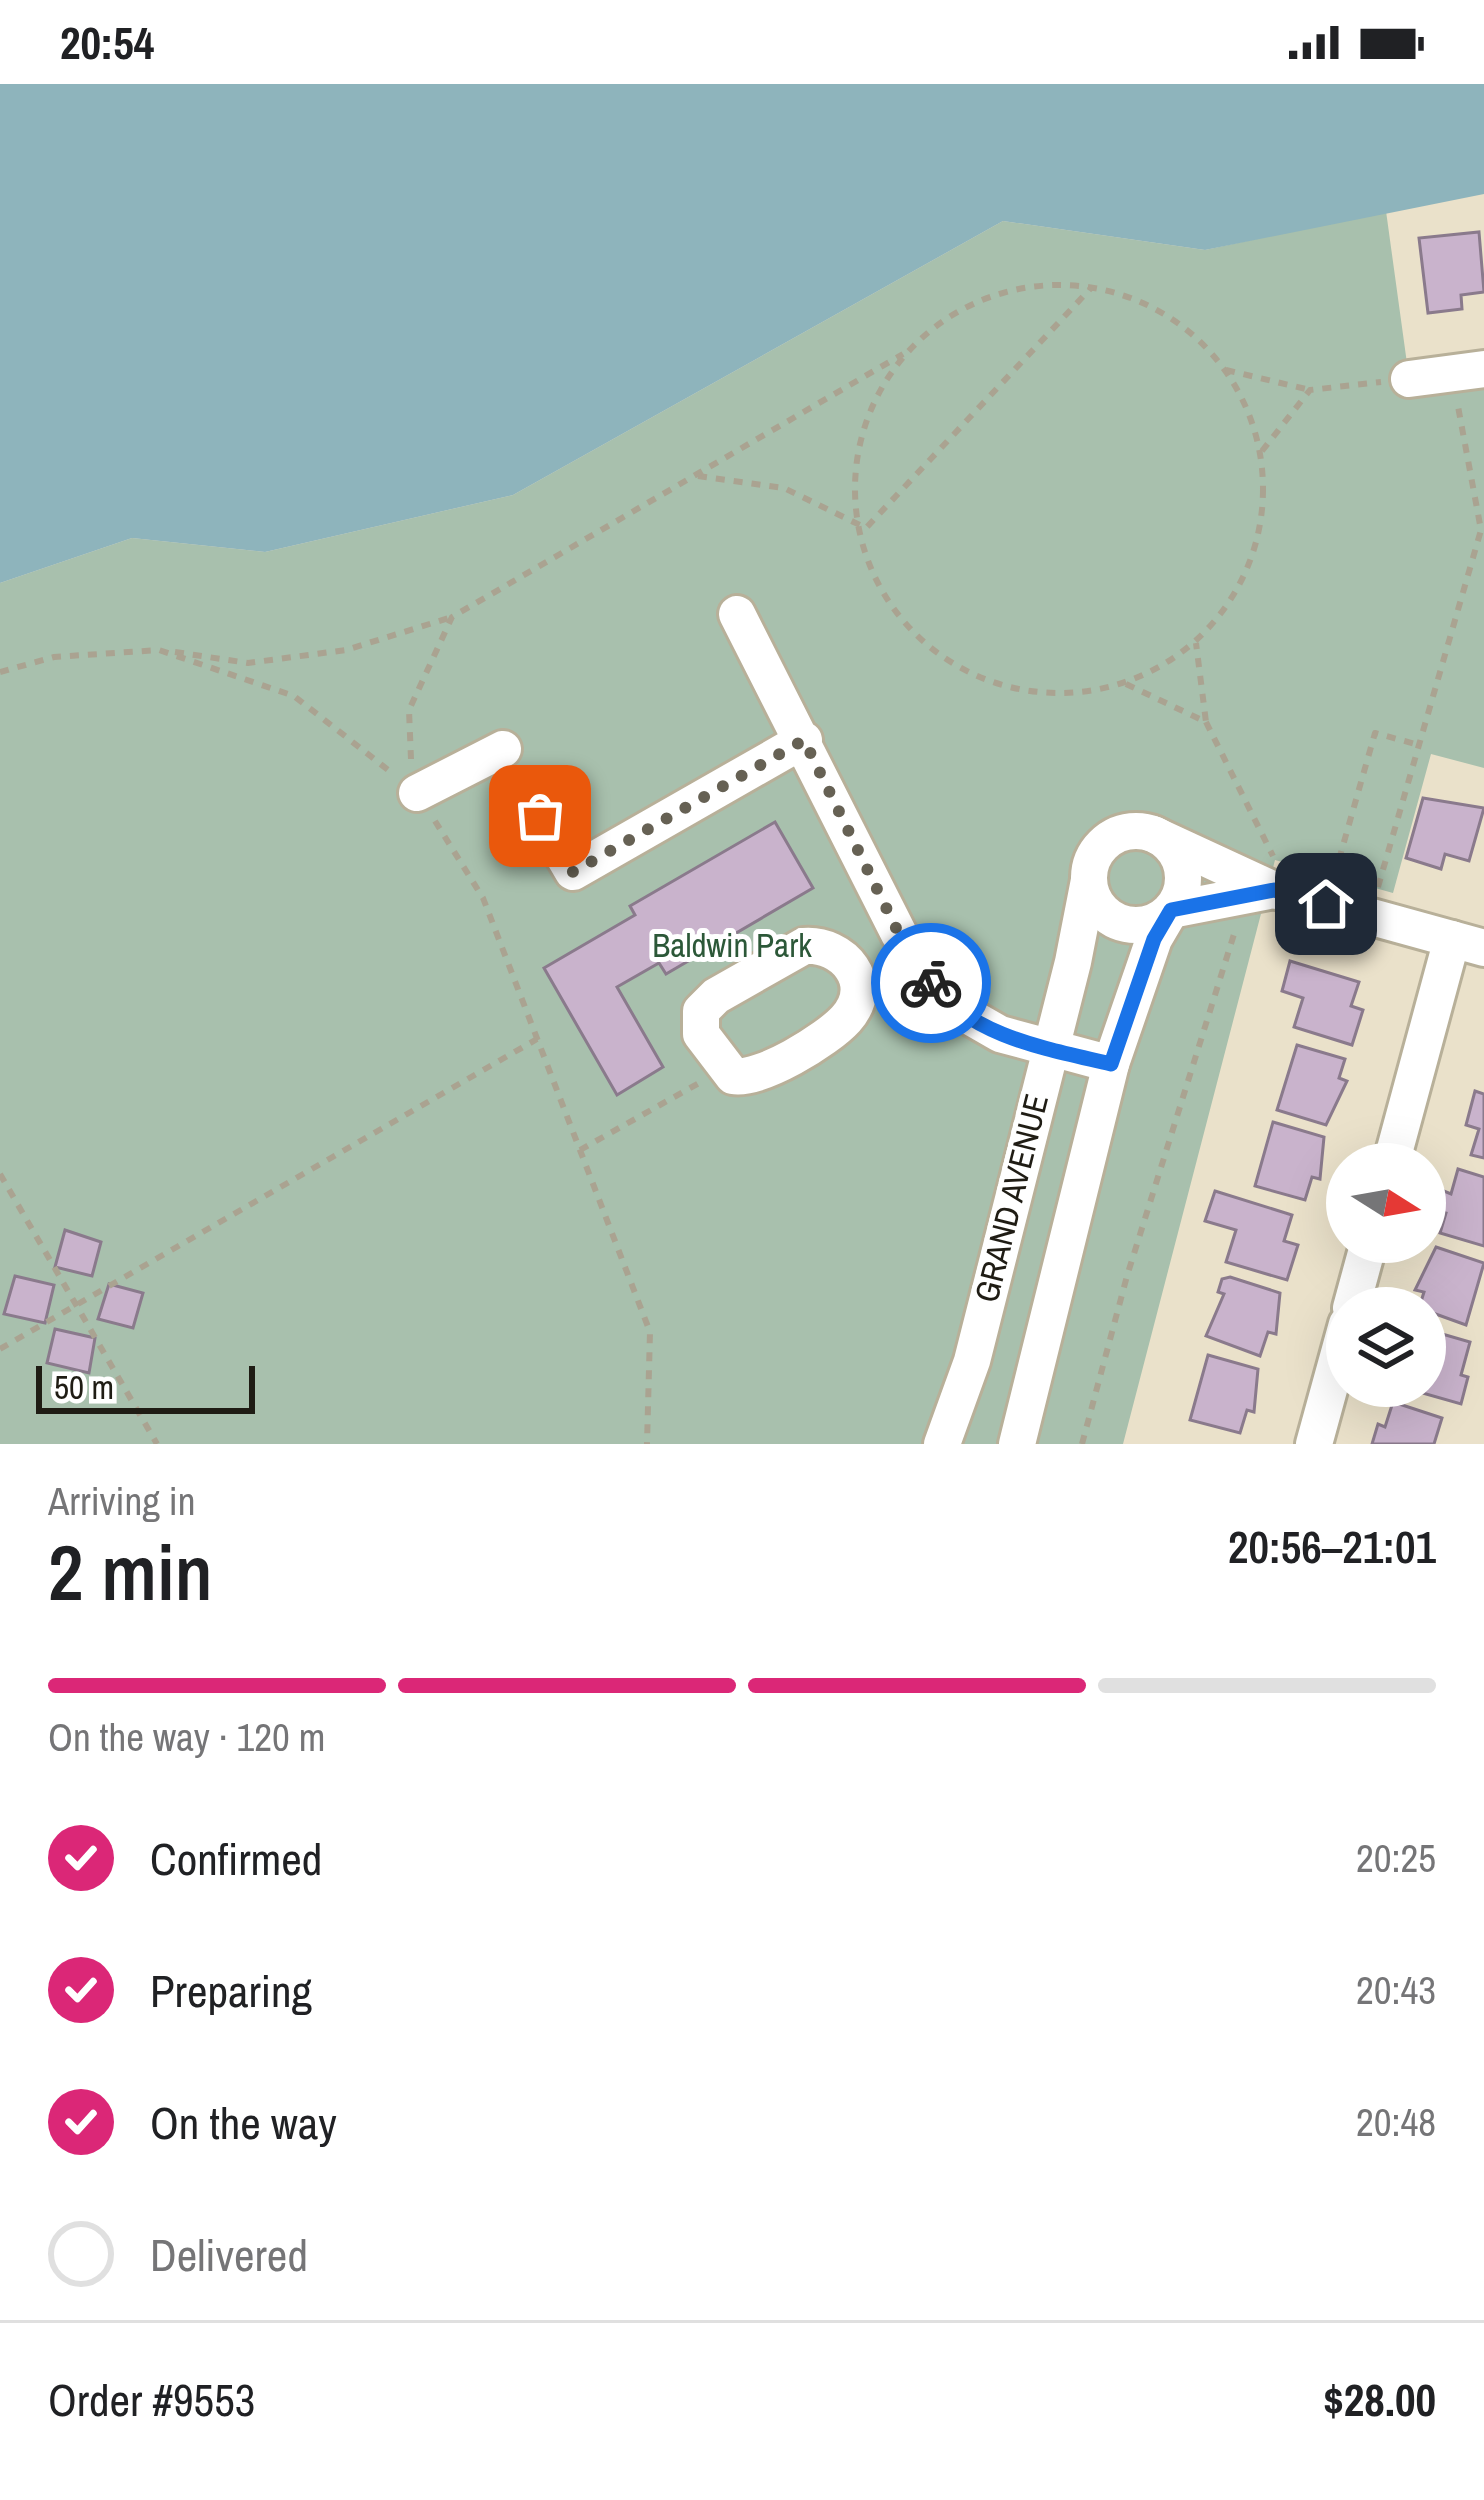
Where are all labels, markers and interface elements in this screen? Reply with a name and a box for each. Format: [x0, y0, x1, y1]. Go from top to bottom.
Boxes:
text: 20:54 [60, 12, 154, 73]
pin [489, 765, 591, 867]
icon: bag [507, 783, 573, 849]
pin [1275, 853, 1377, 955]
icon: home [1293, 871, 1359, 937]
park label: Baldwin Park [652, 923, 812, 967]
courier [871, 923, 991, 1043]
icon: bike [898, 950, 964, 1016]
street label: GRAND AVENUE [964, 1089, 1058, 1307]
north arrow [1326, 1143, 1446, 1263]
map controls [1326, 1143, 1446, 1407]
button: layers [1326, 1287, 1446, 1407]
scale bar [36, 1360, 255, 1413]
text: 50 m [54, 1365, 114, 1409]
text: Arriving in [48, 1475, 196, 1527]
text: 20:56–21:01 [1228, 1516, 1436, 1577]
text: 2 min [48, 1519, 213, 1624]
text: On the way · 120 m [48, 1711, 325, 1763]
icon: check [48, 1825, 114, 1891]
text: Confirmed [150, 1828, 322, 1889]
text: 20:25 [1356, 1832, 1436, 1884]
icon: check [48, 1957, 114, 2023]
text: Preparing [150, 1960, 312, 2021]
text: 20:43 [1356, 1964, 1436, 2016]
icon: check [48, 2089, 114, 2155]
text: On the way [150, 2092, 337, 2153]
text: 20:48 [1356, 2096, 1436, 2148]
text: Delivered [150, 2224, 308, 2285]
text: Order #9553 [48, 2369, 255, 2430]
text: $28.00 [1323, 2369, 1436, 2430]

